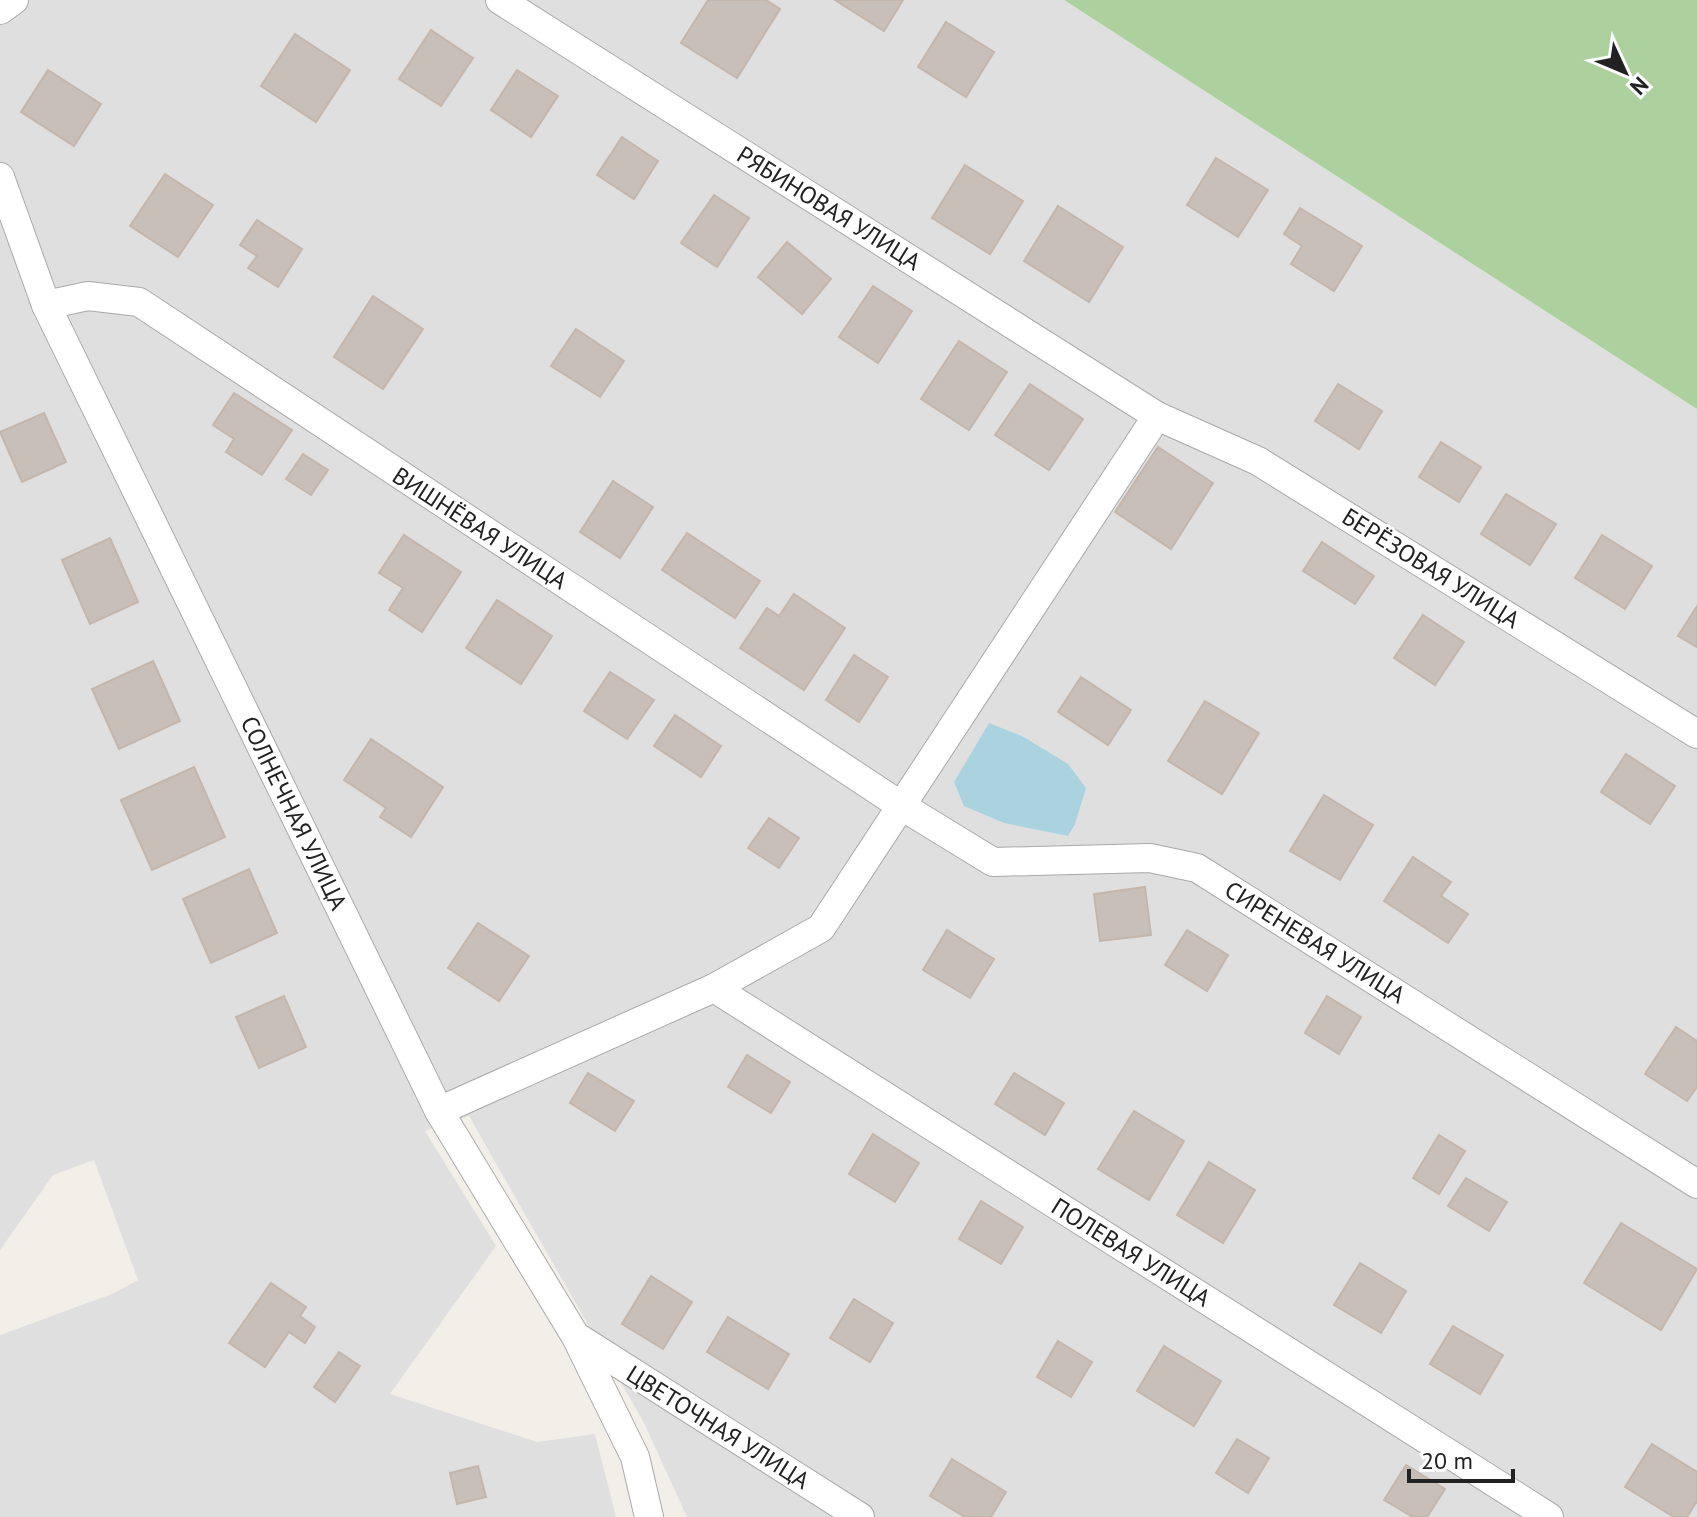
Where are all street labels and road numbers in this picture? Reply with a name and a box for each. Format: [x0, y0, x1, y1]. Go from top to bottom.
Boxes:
street label: РЯБИНОВАЯ УЛИЦА [731, 139, 927, 277]
street label: ВИШНЁВАЯ УЛИЦА [387, 460, 573, 596]
street label: БЕРЁЗОВАЯ УЛИЦА [1336, 501, 1526, 635]
street label: СОЛНЕЧНАЯ УЛИЦА [234, 711, 354, 915]
street label: СИРЕНЕВАЯ УЛИЦА [1219, 874, 1411, 1010]
street label: ПОЛЕВАЯ УЛИЦА [1046, 1191, 1216, 1313]
street label: ЦВЕТОЧНАЯ УЛИЦА [621, 1358, 815, 1496]

